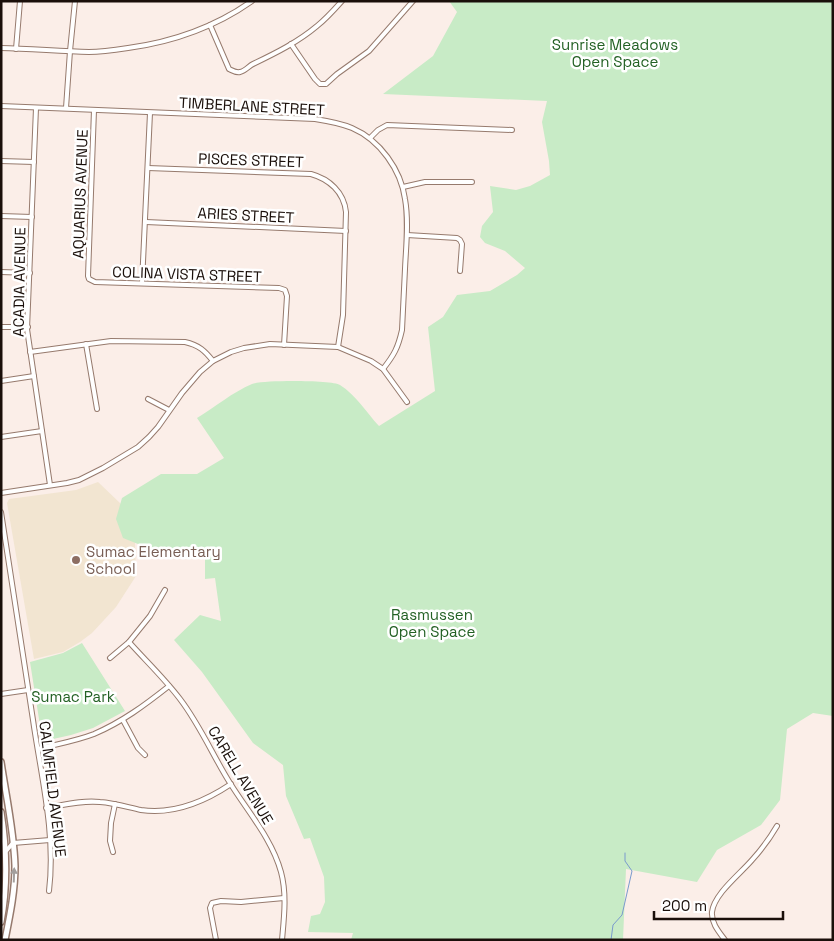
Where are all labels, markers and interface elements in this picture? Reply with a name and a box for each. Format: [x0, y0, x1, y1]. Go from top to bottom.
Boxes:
park label: Sunrise Meadows Open Space [552, 35, 678, 71]
street label: TIMBERLANE STREET [179, 93, 326, 119]
street label: AQUARIUS AVENUE [68, 129, 92, 259]
street label: PISCES STREET [198, 149, 304, 171]
street label: ARIES STREET [197, 203, 295, 227]
street label: ACADIA AVENUE [9, 227, 29, 337]
street label: COLINA VISTA STREET [112, 262, 262, 286]
place label: Sumac Elementary School [86, 542, 221, 578]
marker: Sumac Elementary School [70, 554, 82, 566]
park label: Rasmussen Open Space [389, 605, 475, 641]
park label: Sumac Park [31, 687, 115, 706]
street label: CALMFIELD AVENUE [35, 720, 71, 858]
street label: CARELL AVENUE [204, 722, 278, 828]
one-way arrow [11, 867, 19, 883]
scale bar [654, 888, 783, 920]
text: 200 m [662, 896, 707, 915]

